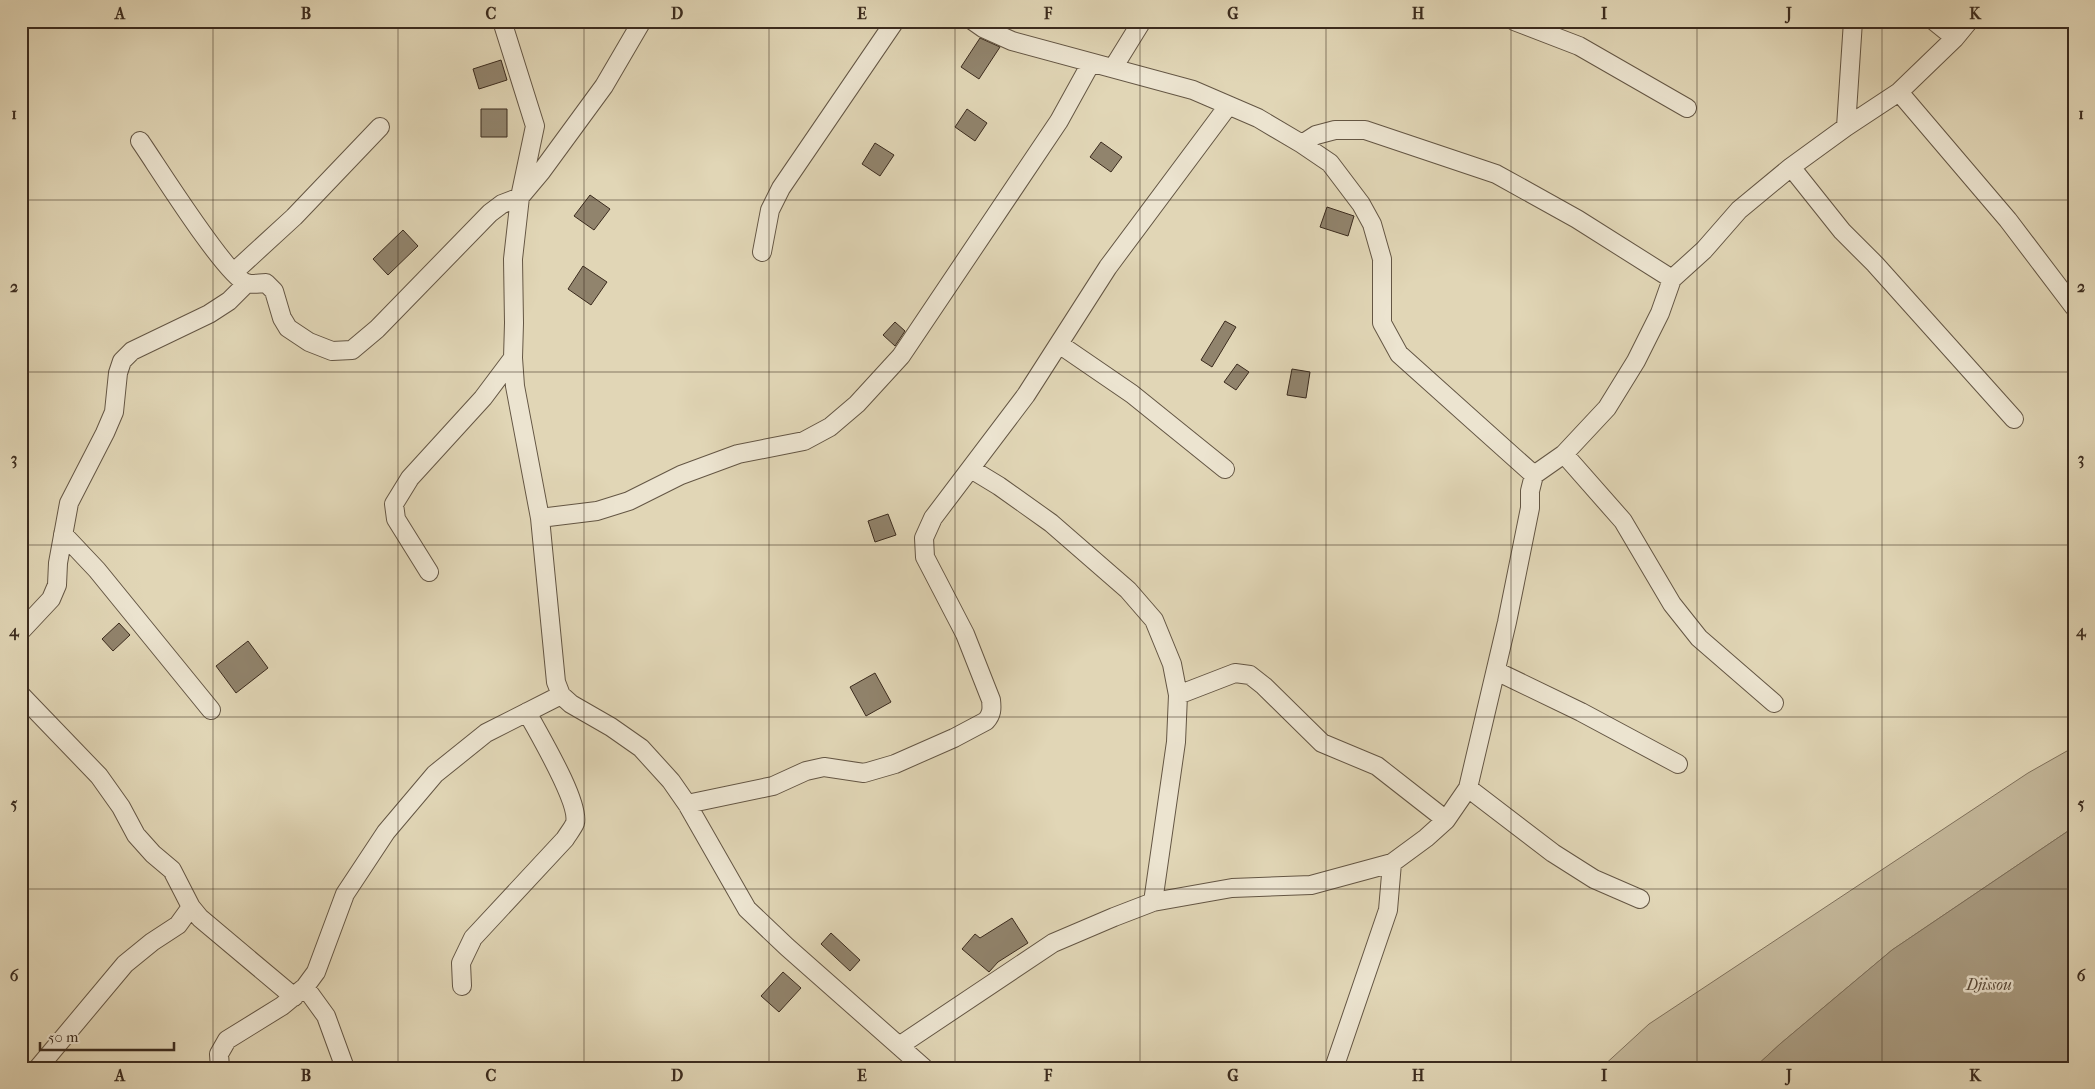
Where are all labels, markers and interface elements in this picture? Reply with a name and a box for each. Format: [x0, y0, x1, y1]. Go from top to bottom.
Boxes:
text: A [114, 4, 126, 23]
text: B [301, 4, 311, 23]
text: C [486, 4, 497, 23]
text: D [671, 4, 683, 23]
text: E [857, 4, 867, 23]
text: F [1043, 4, 1053, 23]
text: G [1227, 4, 1239, 23]
text: H [1412, 4, 1425, 23]
text: I [1601, 4, 1608, 23]
text: J [1784, 4, 1792, 24]
text: K [1969, 4, 1982, 23]
text: 1 [11, 104, 17, 123]
text: 1 [2078, 104, 2084, 123]
text: 2 [10, 277, 18, 296]
text: 2 [2077, 277, 2085, 296]
text: 3 [11, 449, 17, 469]
text: 3 [2078, 449, 2084, 469]
text: 4 [8, 621, 20, 641]
text: 4 [2075, 621, 2087, 641]
text: 5 [11, 794, 18, 813]
text: 5 [2078, 794, 2085, 813]
text: 6 [10, 966, 19, 985]
text: 6 [2077, 966, 2086, 985]
water label: Djissou [1965, 975, 2012, 994]
scale bar [40, 1019, 174, 1051]
text: 50 m [48, 1028, 79, 1046]
text: A [114, 1066, 126, 1085]
text: B [301, 1066, 311, 1085]
text: C [486, 1066, 497, 1085]
text: D [671, 1066, 683, 1085]
text: E [857, 1066, 867, 1085]
text: F [1043, 1066, 1053, 1085]
text: G [1227, 1066, 1239, 1085]
text: H [1412, 1066, 1425, 1085]
text: I [1601, 1066, 1608, 1085]
text: J [1784, 1066, 1792, 1086]
text: K [1969, 1066, 1982, 1085]

